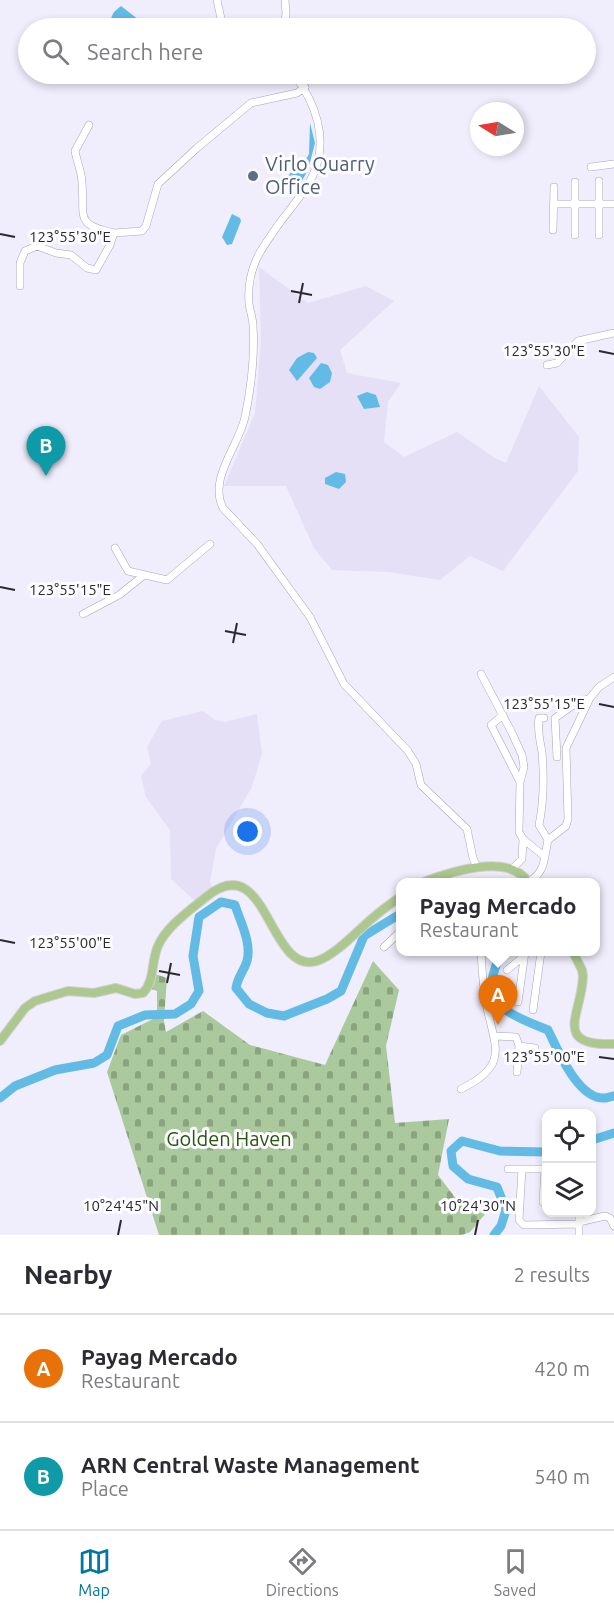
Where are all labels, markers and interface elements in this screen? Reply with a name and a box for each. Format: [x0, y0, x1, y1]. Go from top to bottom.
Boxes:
search box [18, 18, 596, 84]
icon: search [39, 35, 72, 68]
text: Search here [87, 39, 203, 64]
north arrow [470, 102, 524, 156]
place label: Virlo Quarry Office [265, 152, 375, 198]
marker: Virlo Quarry Office [246, 169, 260, 183]
text: 123°55'30"E [29, 228, 111, 245]
text: 123°55'30"E [503, 342, 585, 359]
pin: B [26, 426, 66, 476]
text: 123°55'15"E [29, 581, 111, 598]
text: 123°55'15"E [503, 695, 585, 712]
your location [233, 817, 262, 846]
popup [396, 878, 600, 956]
text: Payag Mercado [420, 893, 576, 918]
text: Restaurant [420, 918, 518, 941]
text: 123°55'00"E [29, 934, 111, 951]
pin: A [478, 976, 518, 1025]
text: 123°55'00"E [503, 1048, 585, 1065]
map controls [542, 1109, 596, 1217]
button: locate [542, 1109, 596, 1163]
park label: Golden Haven [166, 1127, 292, 1150]
button: layers [542, 1163, 596, 1217]
text: 10°24'45"N [83, 1197, 159, 1214]
text: 10°24'30"N [440, 1197, 516, 1214]
text: Nearby [24, 1260, 112, 1289]
text: 2 results [514, 1263, 590, 1286]
text: Payag Mercado [81, 1344, 238, 1369]
text: A [36, 1357, 51, 1380]
text: 420 m [534, 1357, 590, 1380]
text: Restaurant [81, 1369, 180, 1392]
text: ARN Central Waste Management [81, 1452, 420, 1477]
text: B [37, 1465, 50, 1488]
text: 540 m [534, 1465, 590, 1488]
text: Place [81, 1477, 129, 1500]
tab: Map [78, 1545, 111, 1599]
tab: Directions [266, 1545, 339, 1599]
tab: Saved [494, 1545, 536, 1599]

